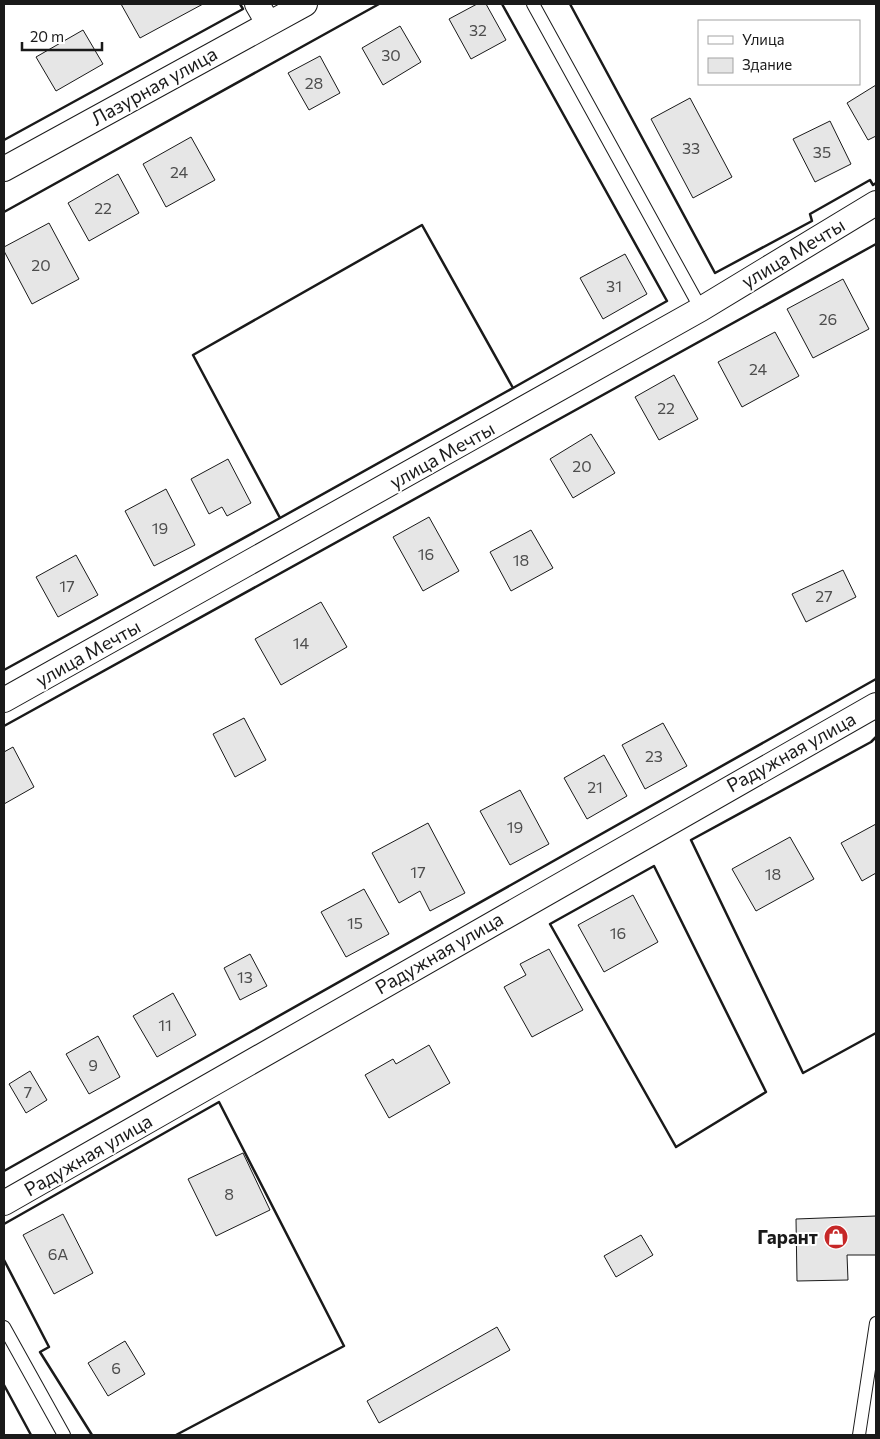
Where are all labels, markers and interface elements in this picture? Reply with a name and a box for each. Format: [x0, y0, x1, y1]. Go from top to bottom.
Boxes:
scale bar [22, 20, 102, 52]
house number: 32 [469, 20, 487, 39]
legend [698, 20, 860, 85]
text: 20 m [30, 27, 64, 45]
text: Улица [742, 30, 784, 48]
street label: Лазурная улица [87, 41, 221, 130]
house number: 30 [381, 45, 401, 64]
text: Здание [742, 55, 792, 73]
house number: 28 [305, 73, 323, 92]
house number: 33 [682, 138, 700, 157]
house number: 35 [813, 142, 831, 161]
house number: 24 [170, 162, 188, 181]
house number: 22 [94, 198, 112, 217]
street label: улица Мечты [737, 213, 849, 292]
house number: 20 [31, 255, 51, 274]
house number: 31 [606, 276, 622, 295]
house number: 26 [819, 309, 837, 328]
house number: 24 [749, 359, 767, 378]
house number: 22 [657, 398, 675, 417]
street label: улица Мечты [385, 416, 498, 493]
house number: 20 [572, 456, 592, 475]
house number: 19 [152, 518, 168, 537]
house number: 16 [418, 544, 434, 563]
house number: 18 [513, 550, 529, 569]
house number: 17 [59, 576, 75, 595]
house number: 27 [815, 586, 833, 605]
street label: улица Мечты [31, 614, 144, 691]
house number: 14 [293, 633, 310, 652]
street label: Радужная улица [722, 707, 859, 797]
house number: 23 [645, 746, 663, 765]
house number: 21 [587, 777, 603, 796]
house number: 19 [507, 817, 523, 836]
house number: 17 [410, 862, 426, 881]
house number: 18 [765, 864, 781, 883]
street label: Радужная улица [371, 907, 507, 999]
house number: 15 [347, 913, 363, 932]
house number: 16 [610, 923, 626, 942]
house number: 13 [237, 967, 253, 986]
house number: 11 [158, 1015, 172, 1034]
house number: 9 [88, 1055, 98, 1074]
house number: 7 [24, 1082, 32, 1101]
street label: Радужная улица [20, 1109, 156, 1201]
house number: 8 [224, 1184, 234, 1203]
shop icon: Гарант [823, 1224, 849, 1250]
place label: Гарант [757, 1225, 818, 1248]
house number: 6А [48, 1244, 68, 1263]
house number: 6 [111, 1358, 121, 1377]

